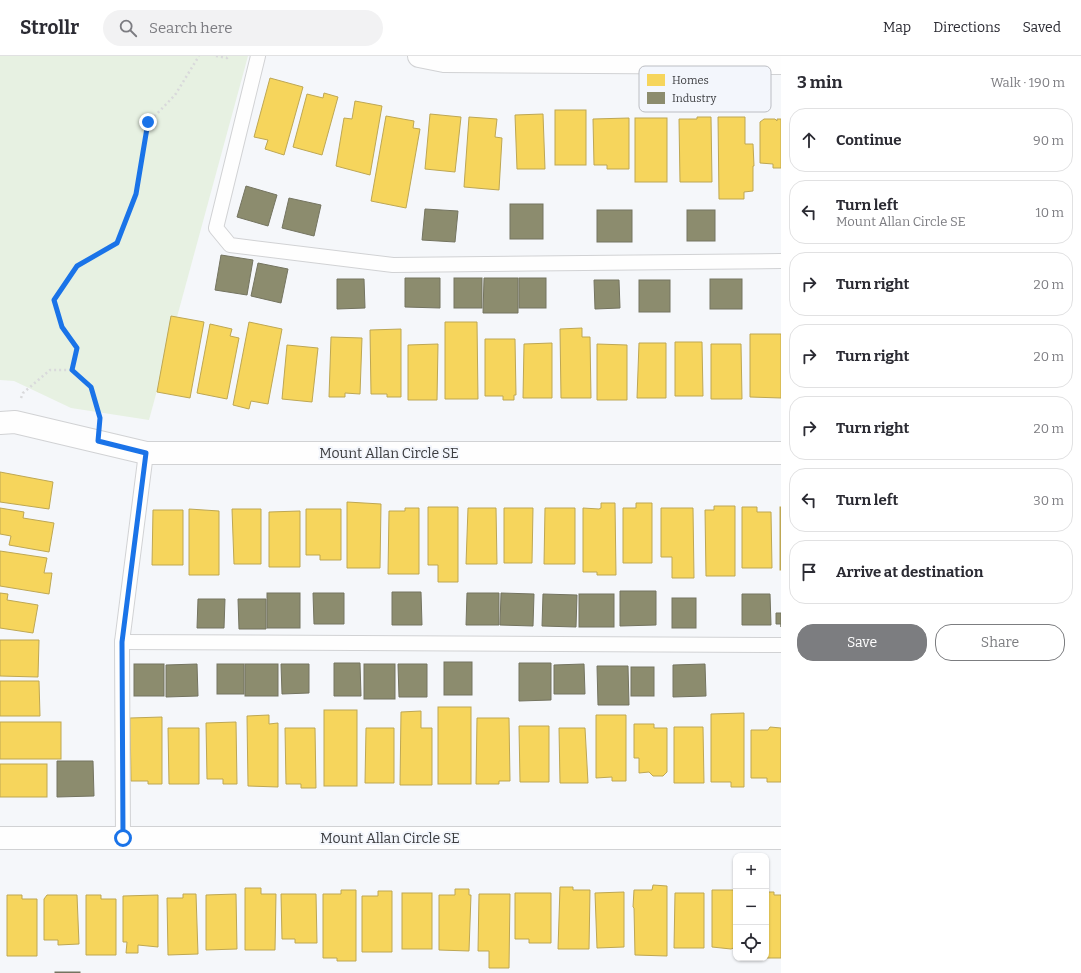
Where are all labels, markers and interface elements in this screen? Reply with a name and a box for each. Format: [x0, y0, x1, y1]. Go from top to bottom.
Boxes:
search box [103, 10, 383, 46]
text: Strollr [20, 16, 79, 39]
icon: search [117, 17, 139, 39]
text: Search here [149, 19, 232, 37]
text: Map [883, 19, 911, 36]
text: Directions [933, 19, 1001, 36]
text: Saved [1023, 19, 1061, 36]
legend [639, 66, 771, 112]
text: 3 min [797, 72, 842, 93]
text: Homes [672, 74, 709, 87]
text: Walk · 190 m [990, 75, 1065, 90]
text: Industry [672, 92, 716, 105]
route end [139, 113, 157, 131]
icon: ahead [798, 129, 820, 151]
text: Continue [836, 131, 902, 149]
text: 90 m [1033, 133, 1064, 148]
text: Turn left [836, 196, 898, 214]
icon: left [798, 201, 820, 223]
text: 10 m [1035, 205, 1064, 220]
text: Mount Allan Circle SE [836, 214, 966, 229]
icon: right [798, 273, 820, 295]
text: Turn right [836, 275, 909, 293]
text: 20 m [1034, 277, 1064, 292]
icon: right [798, 345, 820, 367]
text: Turn right [836, 347, 909, 365]
text: 20 m [1034, 349, 1064, 364]
icon: right [798, 417, 820, 439]
text: Turn right [836, 419, 909, 437]
text: 20 m [1034, 421, 1064, 436]
street label: Mount Allan Circle SE [319, 445, 459, 462]
icon: left [798, 489, 820, 511]
text: Turn left [836, 491, 898, 509]
text: 30 m [1033, 493, 1064, 508]
icon: arrive [798, 561, 820, 583]
text: Arrive at destination [836, 563, 983, 581]
button: Save [797, 624, 927, 661]
button: Share [935, 624, 1065, 661]
route start [114, 829, 132, 847]
street label: Mount Allan Circle SE [320, 830, 460, 847]
map controls [733, 853, 769, 961]
button: + [733, 853, 769, 889]
button: − [733, 889, 769, 925]
button: locate [733, 925, 769, 961]

